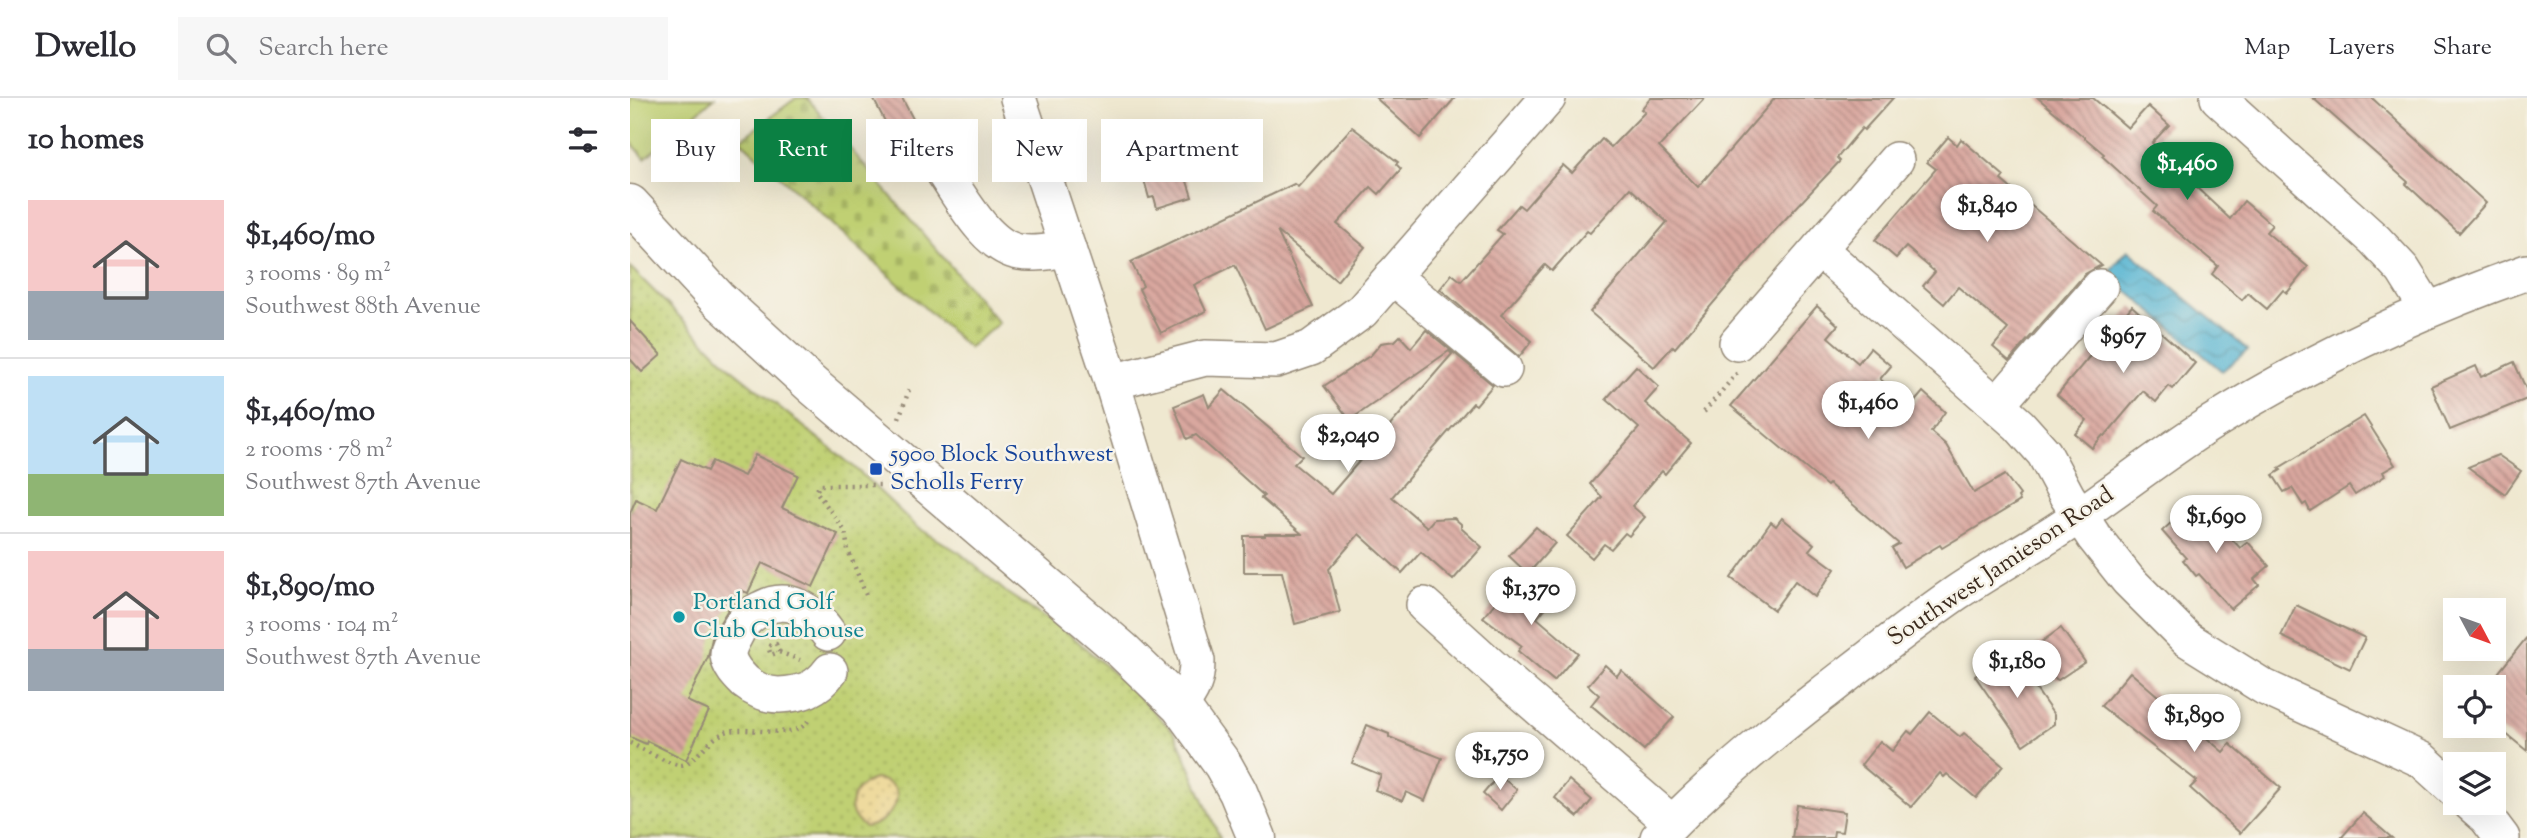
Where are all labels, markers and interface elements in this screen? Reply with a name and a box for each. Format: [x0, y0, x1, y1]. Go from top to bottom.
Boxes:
search box [178, 17, 668, 80]
text: Dwello [35, 24, 136, 72]
icon: search [202, 29, 240, 67]
text: Search here [258, 30, 389, 67]
text: Map [2244, 31, 2290, 65]
text: Layers [2328, 31, 2395, 65]
text: Share [2433, 31, 2492, 65]
text: 10 homes [28, 119, 144, 162]
chip: Buy [651, 119, 740, 182]
chip: Rent [754, 119, 852, 182]
chip: Filters [866, 119, 978, 182]
chip: New [992, 119, 1087, 182]
chip: Apartment [1101, 119, 1263, 182]
icon: filters [564, 121, 602, 159]
pin: $1,460 [2130, 142, 2244, 202]
text: $1,460 [2157, 148, 2217, 181]
pin: $1,840 [1930, 184, 2044, 244]
text: $1,840 [1957, 190, 2017, 223]
text: $1,460/mo [245, 215, 375, 258]
icon: home [84, 228, 168, 312]
text: 3 rooms · 89 m² [245, 258, 391, 291]
text: Southwest 88th Avenue [245, 291, 481, 324]
pin: $967 [2082, 316, 2164, 375]
text: $967 [2100, 321, 2146, 354]
pin: $1,460 [1811, 382, 1925, 441]
text: $1,460 [1838, 387, 1898, 420]
text: $1,460/mo [245, 391, 375, 434]
icon: home [84, 404, 168, 488]
pin: $2,040 [1291, 414, 1405, 474]
text: $2,040 [1317, 420, 1379, 453]
text: 2 rooms · 78 m² [245, 434, 393, 467]
place label: 5900 Block Southwest Scholls Ferry [888, 438, 1113, 500]
marker: 5900 Block Southwest Scholls Ferry [868, 461, 884, 477]
text: Southwest 87th Avenue [245, 467, 481, 500]
street label: Southwest Jamieson Road [1881, 478, 2121, 655]
pin: $1,690 [2159, 496, 2273, 555]
text: $1,690 [2186, 501, 2246, 534]
text: $1,890/mo [245, 566, 375, 609]
pin: $1,370 [1474, 568, 1588, 627]
text: $1,370 [1502, 573, 1560, 606]
icon: home [84, 579, 168, 663]
place label: Portland Golf Club Clubhouse [693, 586, 864, 648]
north arrow [2443, 598, 2506, 662]
map controls [2443, 598, 2506, 815]
text: 3 rooms · 104 m² [245, 609, 399, 642]
marker: Portland Golf Club Clubhouse [671, 609, 687, 625]
pin: $1,180 [1960, 640, 2074, 700]
text: Southwest 87th Avenue [245, 642, 481, 675]
text: $1,180 [1988, 646, 2046, 679]
button: locate [2443, 675, 2506, 738]
pin: $1,890 [2137, 694, 2251, 754]
text: $1,890 [2164, 700, 2224, 733]
pin: $1,750 [1443, 732, 1557, 792]
text: $1,750 [1471, 738, 1529, 771]
button: layers [2443, 752, 2506, 815]

